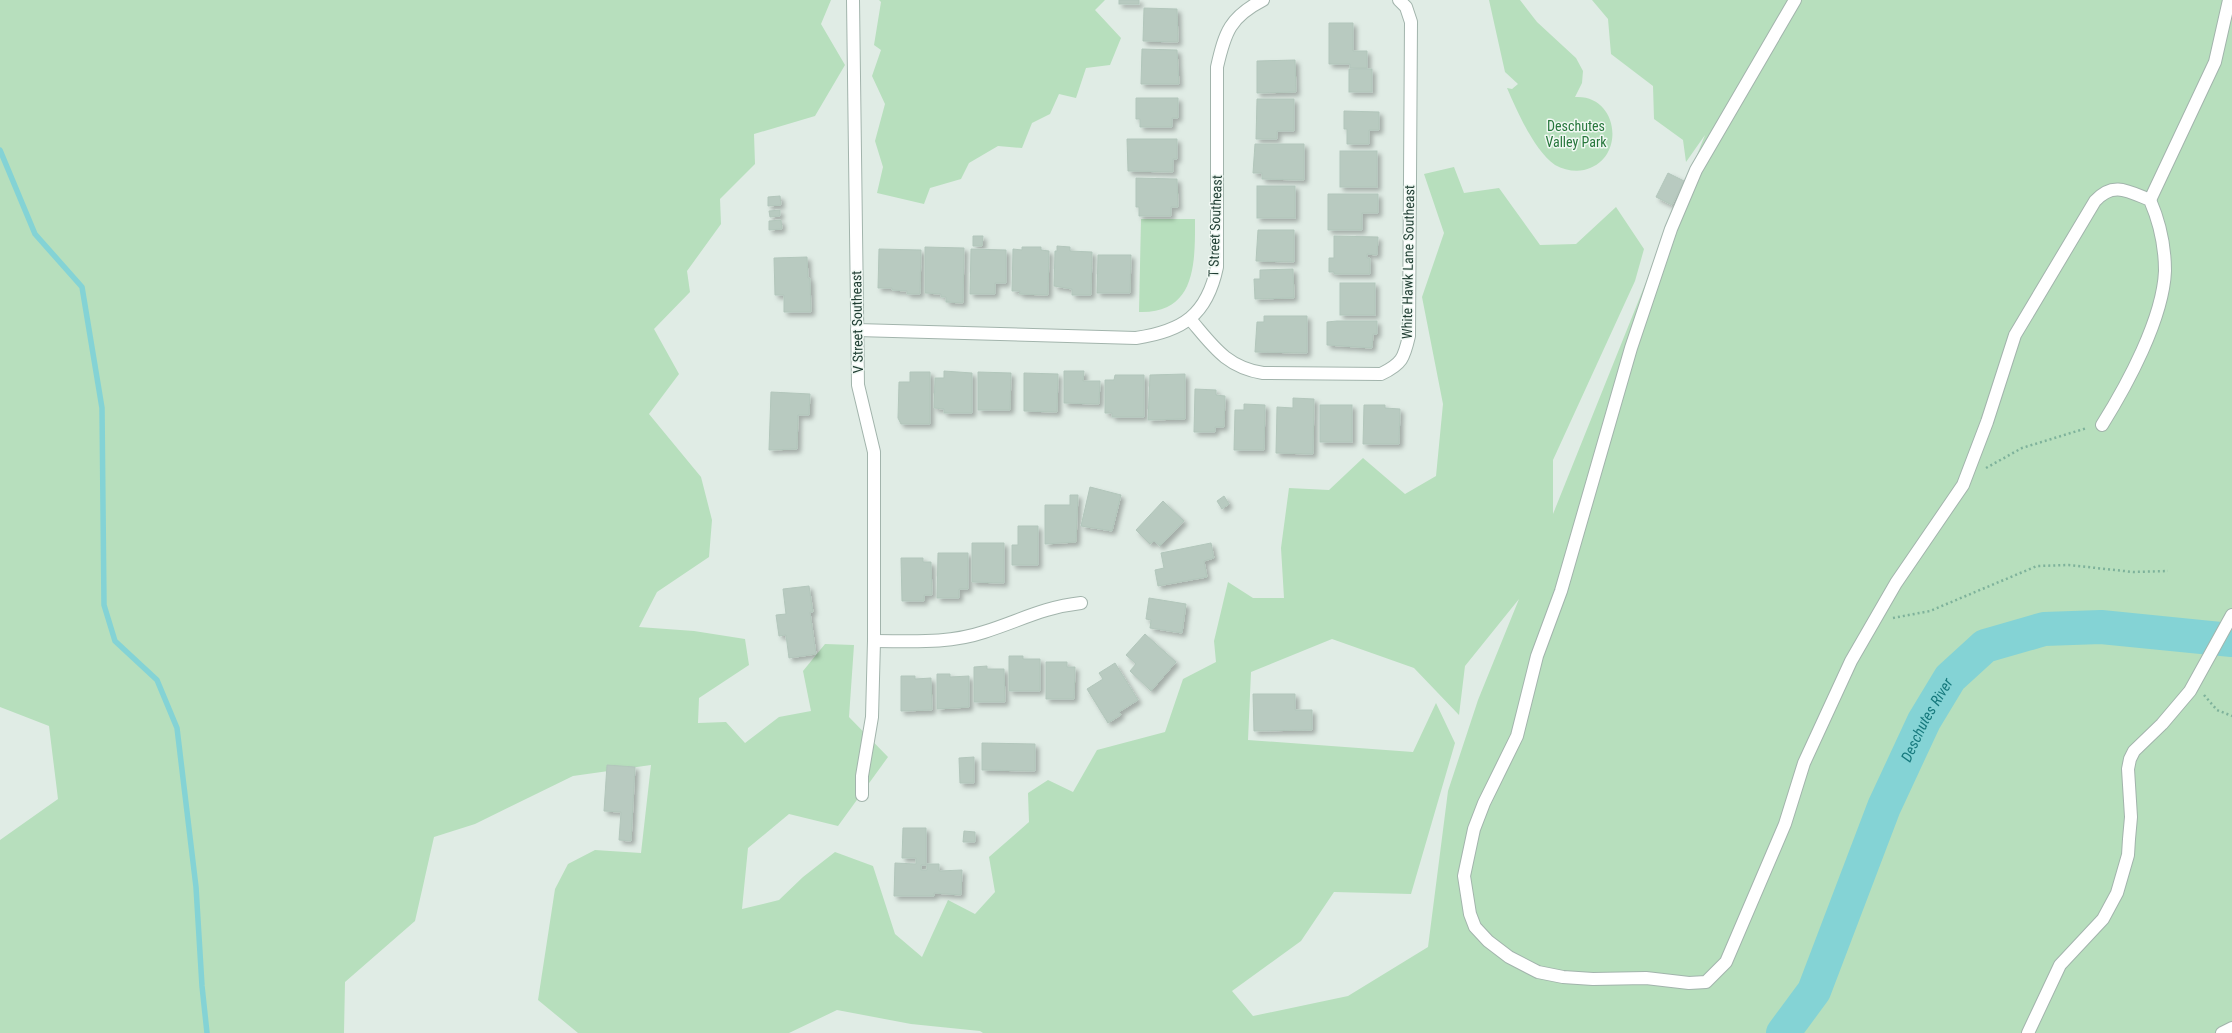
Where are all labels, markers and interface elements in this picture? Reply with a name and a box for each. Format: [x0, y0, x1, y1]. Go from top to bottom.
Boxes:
park label: Deschutes Valley Park [1545, 118, 1607, 150]
street label: T Street Southeast [1205, 175, 1225, 277]
street label: White Hawk Lane Southeast [1399, 185, 1417, 339]
street label: V Street Southeast [848, 270, 866, 374]
water label: Deschutes River [1897, 675, 1957, 765]

